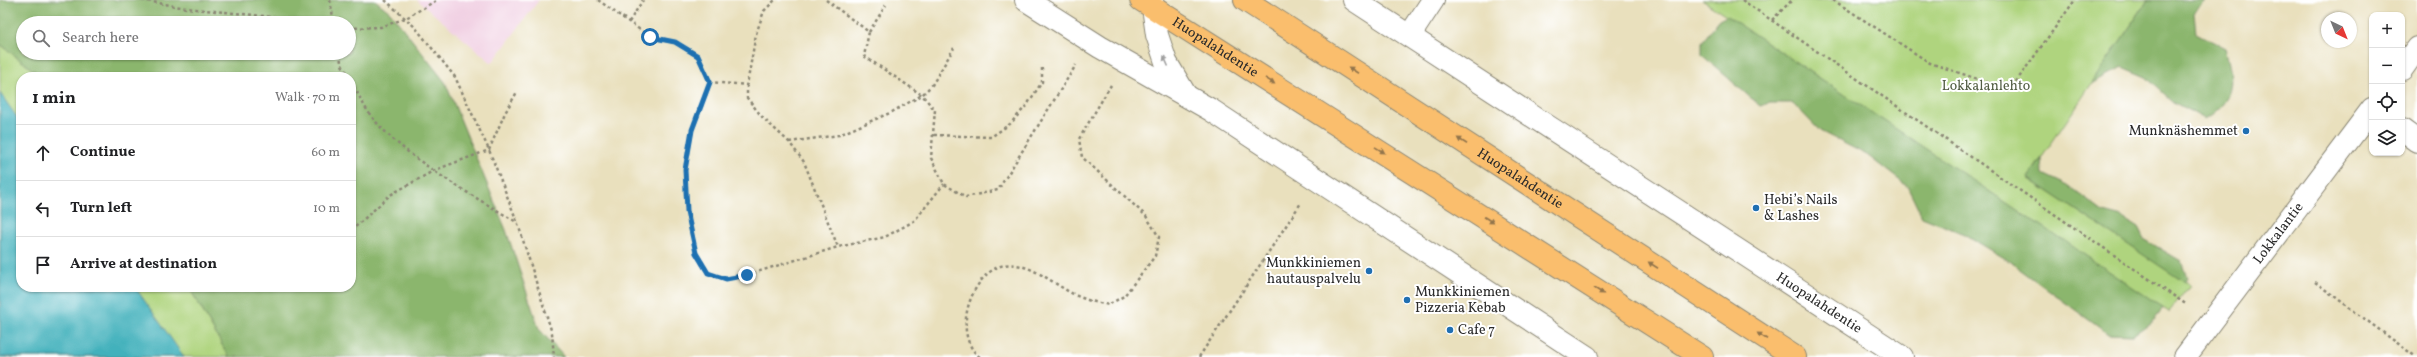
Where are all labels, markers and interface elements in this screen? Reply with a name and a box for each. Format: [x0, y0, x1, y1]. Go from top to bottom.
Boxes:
north arrow [2321, 12, 2357, 48]
map controls [2369, 12, 2405, 156]
button: + [2369, 12, 2405, 48]
street label: Huopalahdentie [1168, 13, 1262, 82]
search box [16, 16, 356, 60]
icon: search [30, 27, 52, 49]
text: Search here [62, 28, 139, 49]
route start [641, 28, 659, 46]
button: − [2369, 48, 2405, 84]
one-way arrow [1163, 54, 1169, 66]
one-way arrow [1348, 66, 1358, 74]
one-way arrow [1265, 77, 1275, 85]
park label: Lokkalanlehto [1942, 77, 2030, 96]
button: locate [2369, 84, 2405, 120]
text: 1 min [32, 87, 76, 110]
text: Walk · 70 m [275, 89, 340, 107]
button: layers [2369, 120, 2405, 156]
place label: Munknäshemmet [2129, 122, 2238, 141]
marker: Munknäshemmet [2241, 126, 2251, 136]
one-way arrow [1456, 137, 1468, 144]
icon: ahead [32, 142, 54, 164]
text: Continue [70, 142, 135, 163]
text: 60 m [312, 144, 340, 162]
street label: Huopalahdentie [1473, 144, 1567, 214]
one-way arrow [1375, 146, 1385, 154]
place label: Hebi’s Nails & Lashes [1764, 191, 1837, 226]
icon: left [32, 198, 54, 220]
text: Turn left [70, 198, 132, 219]
street label: Lokkalantie [2249, 198, 2308, 268]
text: 10 m [313, 200, 340, 218]
marker: Hebi’s Nails & Lashes [1751, 203, 1761, 213]
one-way arrow [1483, 217, 1495, 224]
icon: arrive [32, 254, 54, 276]
text: Arrive at destination [70, 254, 217, 275]
place label: Munkkiniemen hautauspalvelu [1266, 254, 1361, 289]
one-way arrow [1648, 261, 1659, 269]
route end [738, 266, 756, 284]
marker: Munkkiniemen hautauspalvelu [1364, 266, 1374, 276]
street label: Huopalahdentie [1772, 268, 1866, 338]
place label: Munkkiniemen Pizzeria Kebab [1415, 283, 1510, 318]
one-way arrow [1593, 287, 1604, 294]
marker: Munkkiniemen Pizzeria Kebab [1402, 295, 1412, 305]
place label: Cafe 7 [1458, 321, 1495, 340]
marker: Cafe 7 [1445, 325, 1455, 335]
one-way arrow [1757, 332, 1768, 340]

